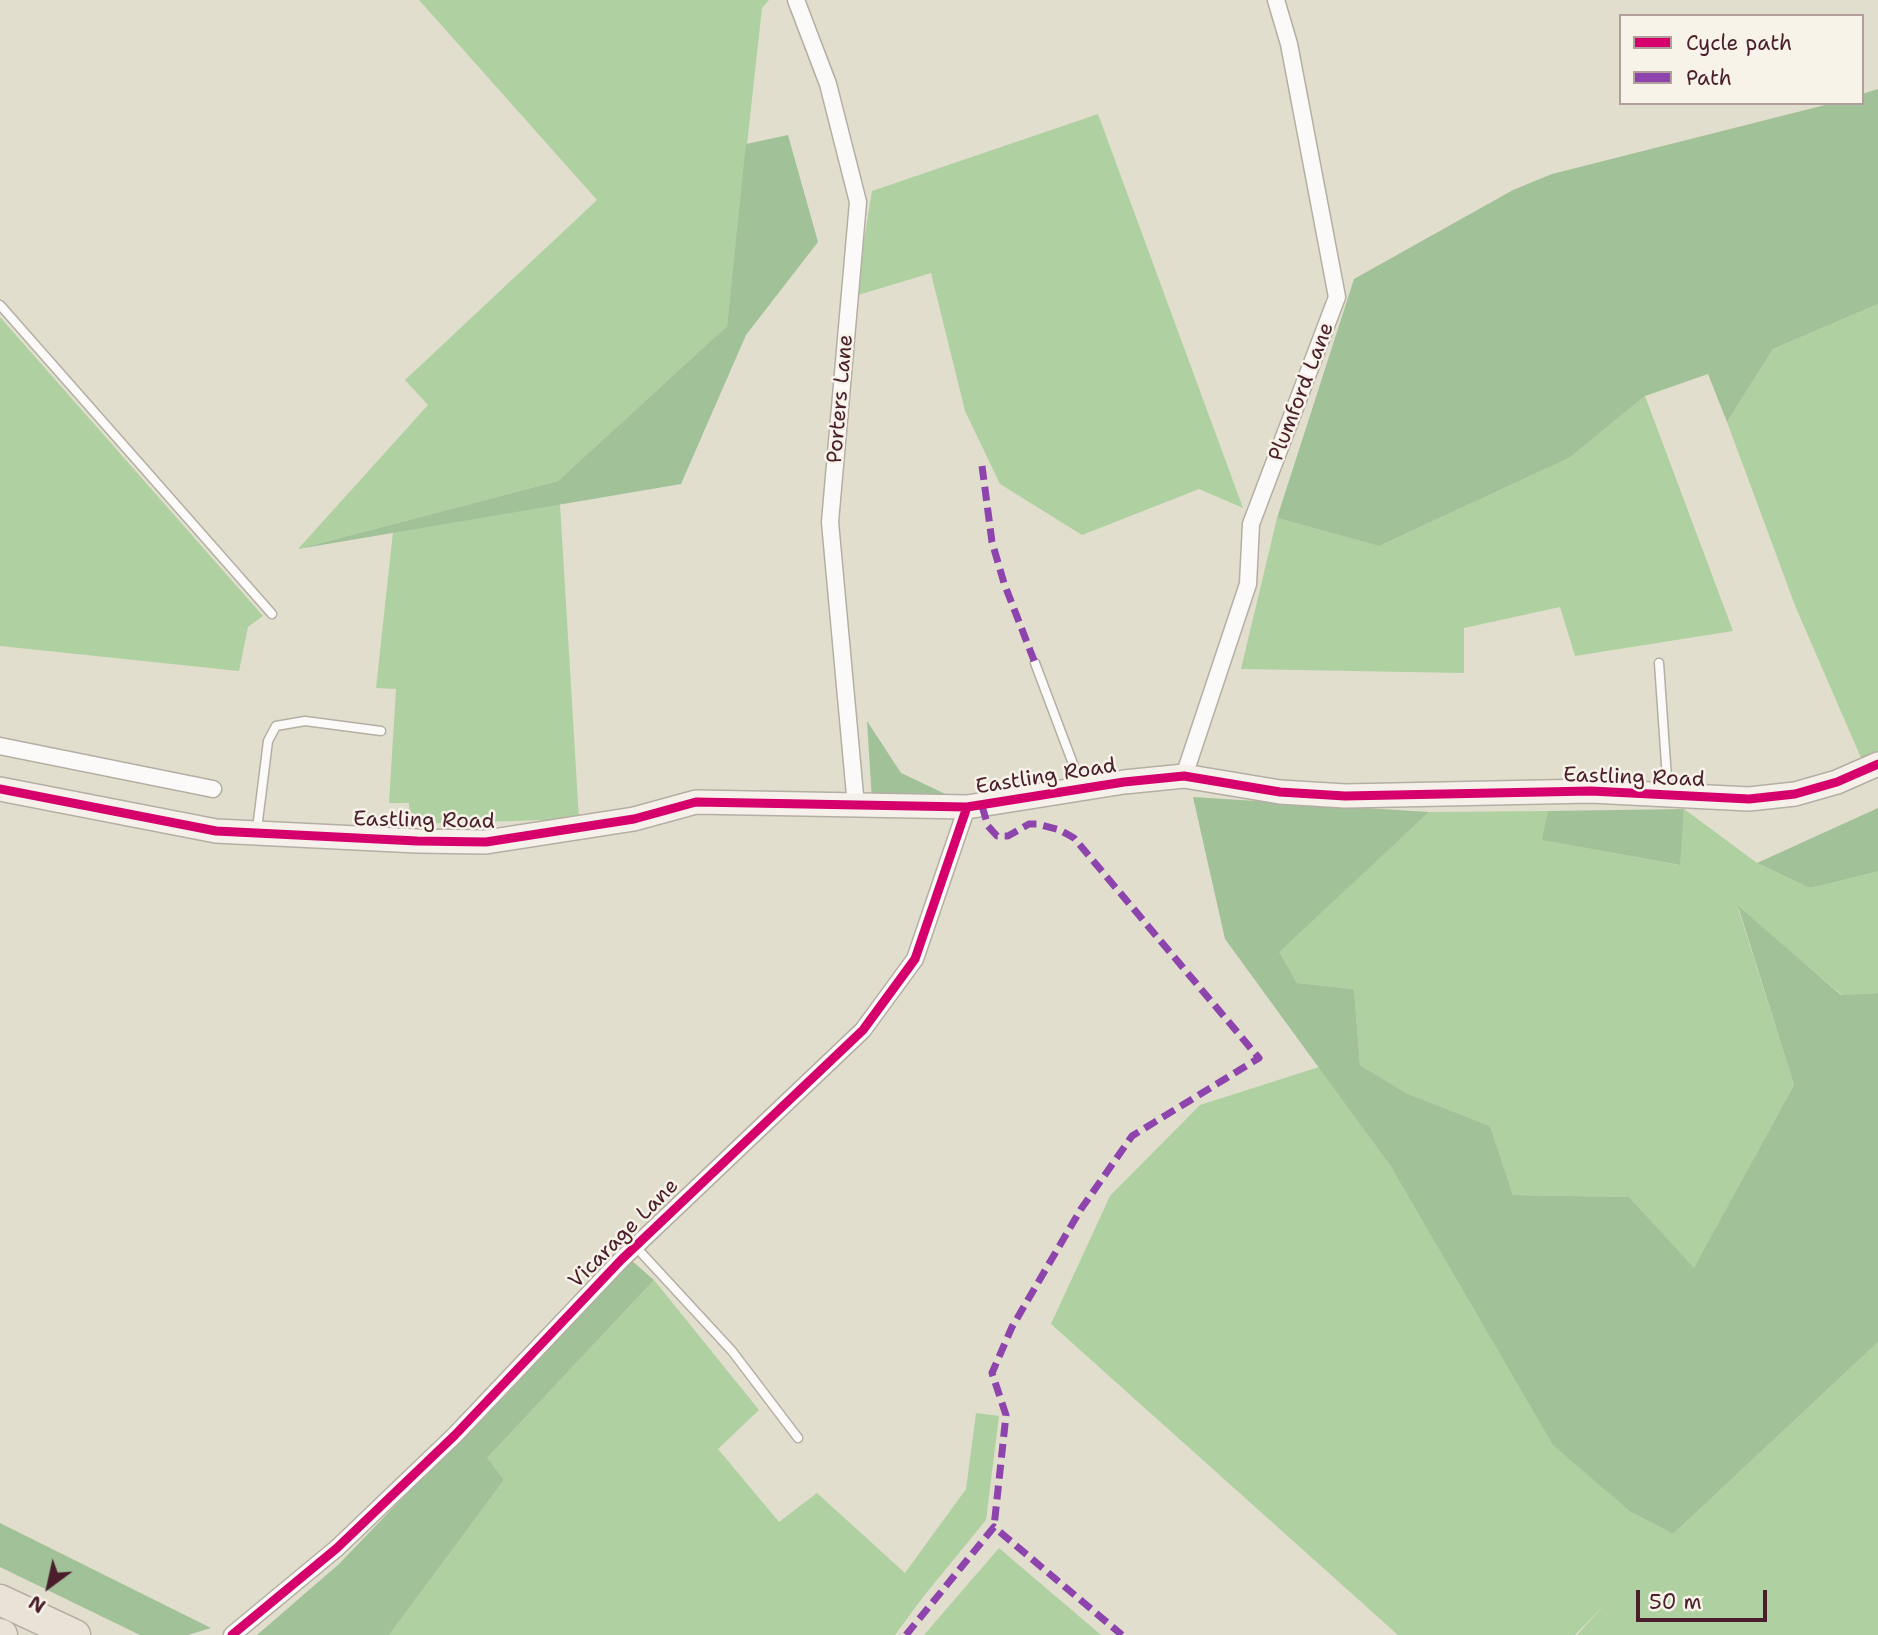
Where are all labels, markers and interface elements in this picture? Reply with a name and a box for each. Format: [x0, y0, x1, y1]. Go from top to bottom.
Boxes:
legend [1619, 14, 1864, 105]
text: Cycle path [1686, 29, 1792, 57]
text: Path [1686, 64, 1732, 92]
street label: Plumford Lane [1264, 319, 1340, 465]
street label: Porters Lane [823, 334, 859, 464]
street label: Eastling Road [974, 753, 1118, 801]
street label: Eastling Road [1563, 763, 1705, 793]
street label: Eastling Road [353, 807, 495, 835]
street label: Vicarage Lane [564, 1174, 684, 1294]
north arrow [14, 1551, 84, 1621]
scale bar [1640, 1576, 1771, 1620]
text: 50 m [1649, 1588, 1702, 1616]
text: N [24, 1589, 50, 1619]

